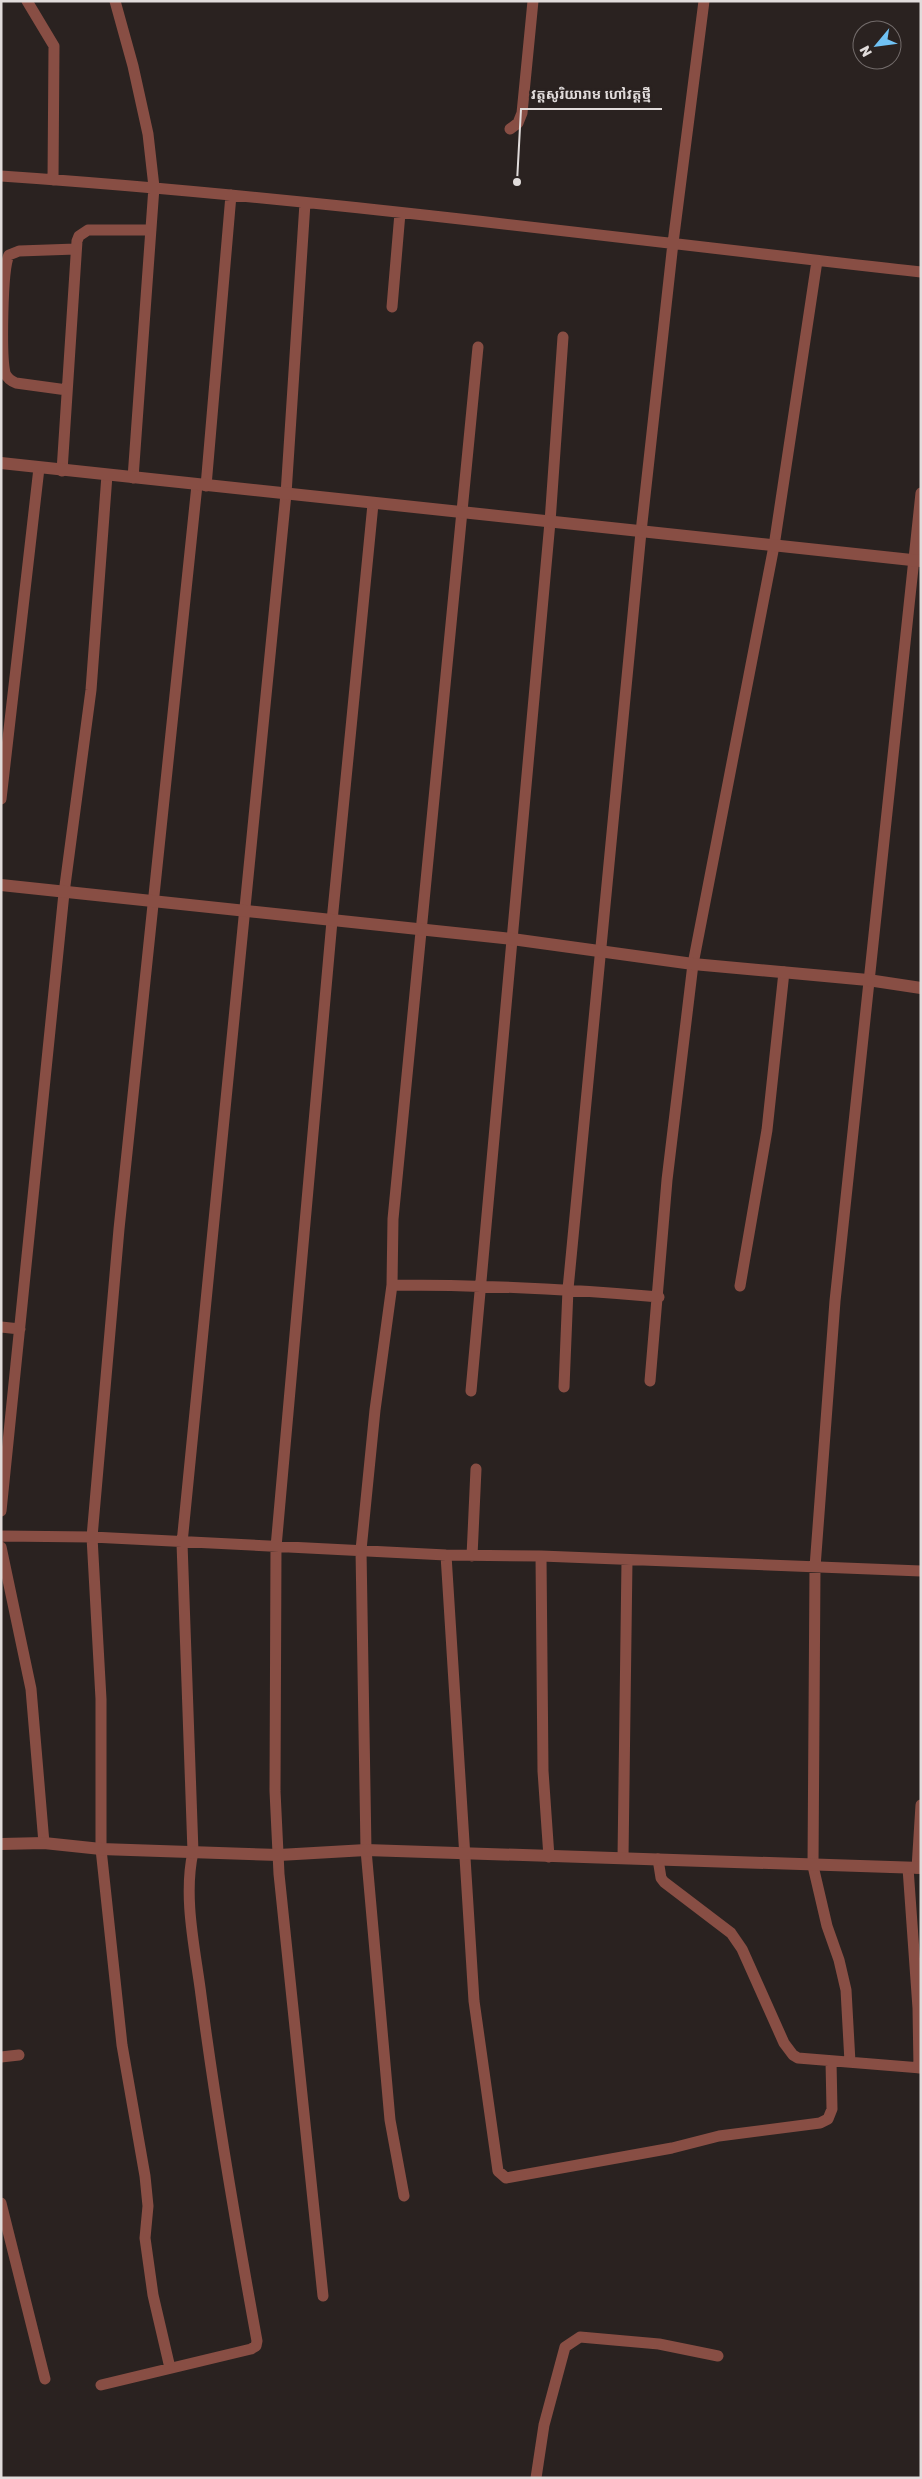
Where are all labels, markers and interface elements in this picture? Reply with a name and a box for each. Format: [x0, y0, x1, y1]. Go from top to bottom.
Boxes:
north arrow [852, 20, 902, 70]
text: N [856, 43, 876, 60]
callout: វត្តសូរិយារាម ហៅវត្តថ្មី [521, 80, 662, 109]
text: វត្តសូរិយារាម ហៅវត្តថ្មី [531, 86, 651, 103]

